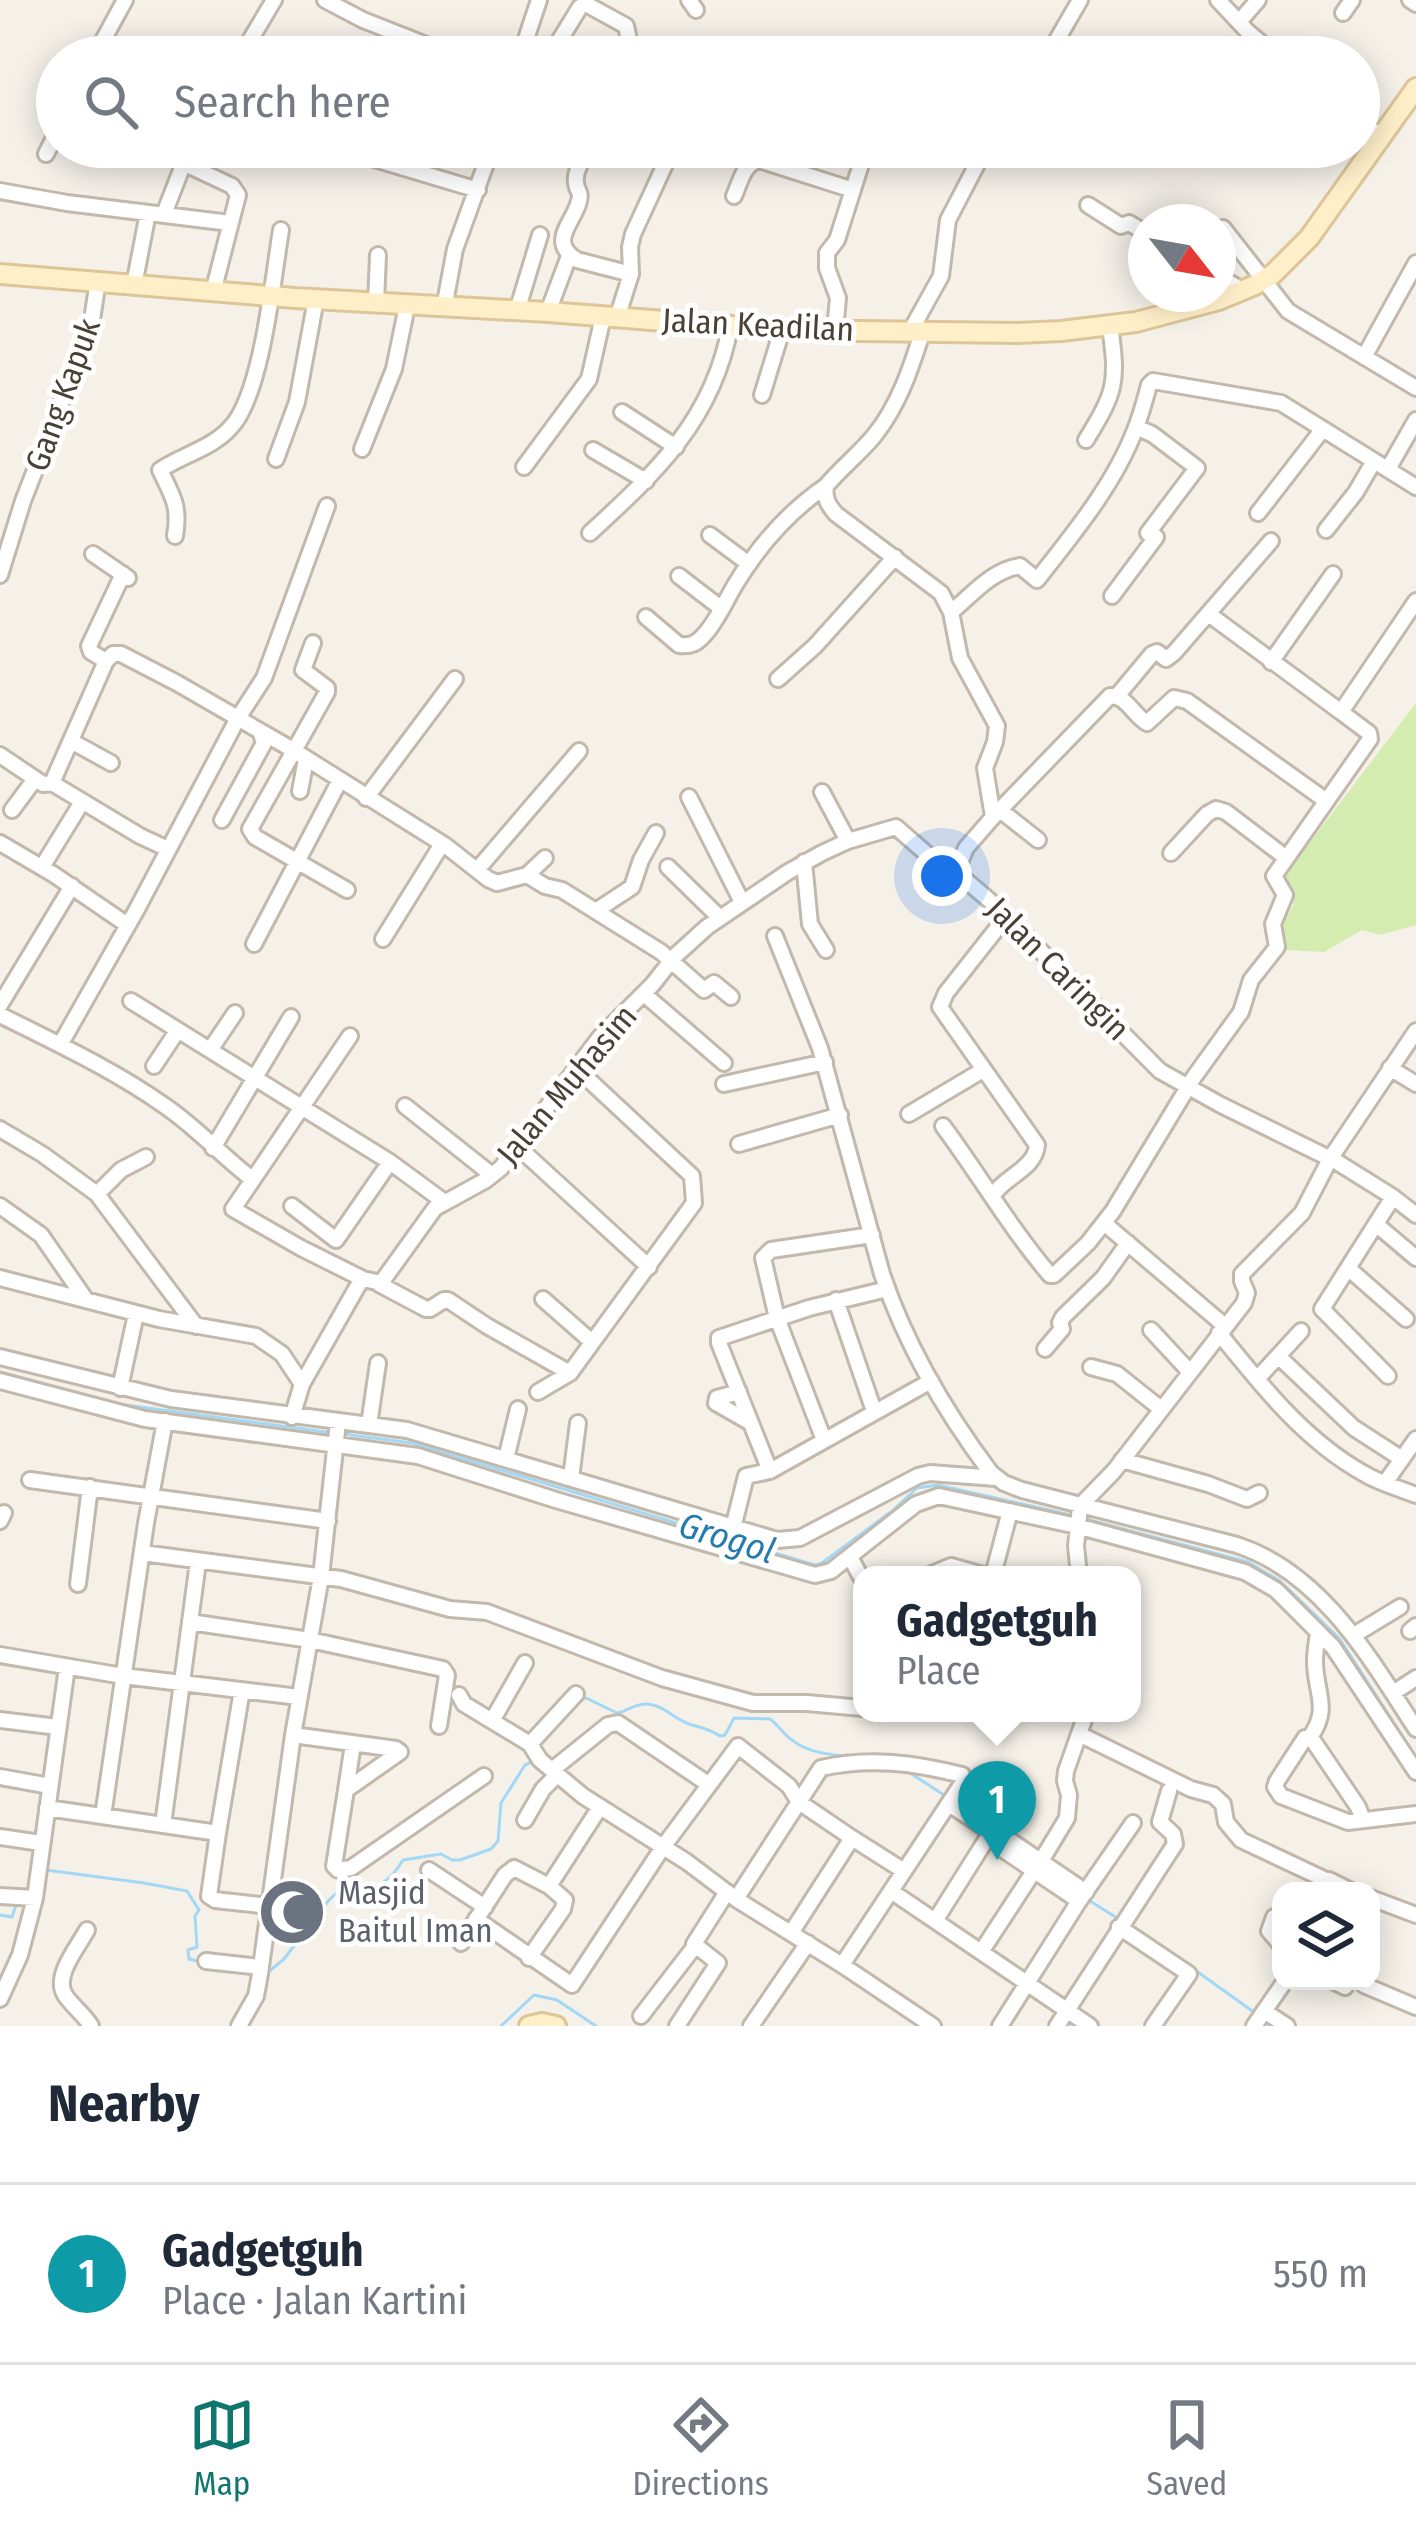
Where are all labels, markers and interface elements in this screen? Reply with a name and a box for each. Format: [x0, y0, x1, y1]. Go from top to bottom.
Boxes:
search box [36, 36, 1380, 168]
icon: search [78, 69, 144, 135]
text: Search here [174, 75, 391, 129]
north arrow [1128, 204, 1236, 312]
street label: Jalan Keadilan [661, 300, 855, 350]
street label: Gang Kapuk [17, 313, 109, 477]
your location [912, 846, 972, 906]
street label: Jalan Caringin [978, 889, 1138, 1049]
street label: Jalan Muhasim [489, 997, 645, 1173]
water label: Grogol [674, 1503, 780, 1573]
popup [853, 1566, 1141, 1722]
text: Gadgetguh [896, 1594, 1098, 1648]
text: Place [896, 1648, 981, 1694]
pin: 1 [958, 1761, 1036, 1860]
place label: Masjid Baitul Iman [338, 1873, 493, 1951]
mosque icon: Masjid Baitul Iman [257, 1877, 327, 1947]
map controls [1272, 1882, 1380, 1990]
button: layers [1272, 1882, 1380, 1990]
text: Nearby [48, 2073, 200, 2135]
text: Gadgetguh [162, 2224, 364, 2278]
text: 1 [79, 2251, 95, 2297]
text: 550 m [1273, 2251, 1368, 2297]
text: Place · Jalan Kartini [162, 2278, 467, 2324]
tab: Map [189, 2392, 255, 2504]
tab: Directions [632, 2392, 769, 2504]
tab: Saved [1147, 2392, 1227, 2504]

